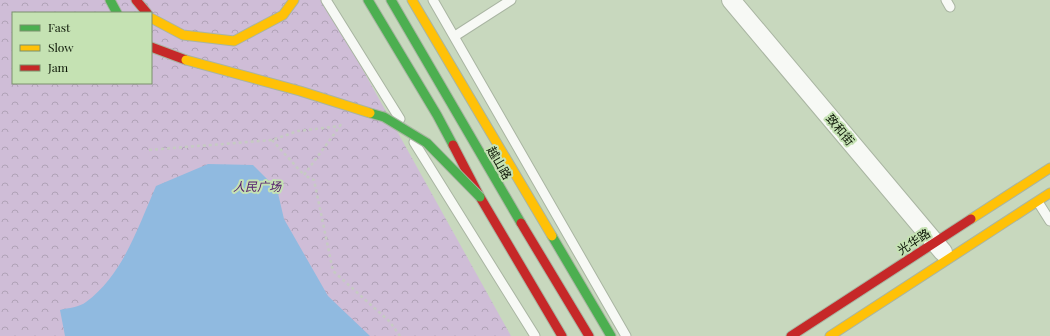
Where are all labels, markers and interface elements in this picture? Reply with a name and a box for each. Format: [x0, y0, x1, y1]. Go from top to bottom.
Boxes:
legend [12, 12, 152, 84]
text: Fast [48, 19, 71, 35]
text: Slow [48, 39, 74, 55]
text: Jam [47, 59, 69, 75]
street label: 致和街 [823, 110, 858, 148]
street label: 越山路 [484, 143, 516, 182]
park label: 人民广场 [233, 178, 282, 194]
street label: 光华路 [894, 225, 933, 258]

